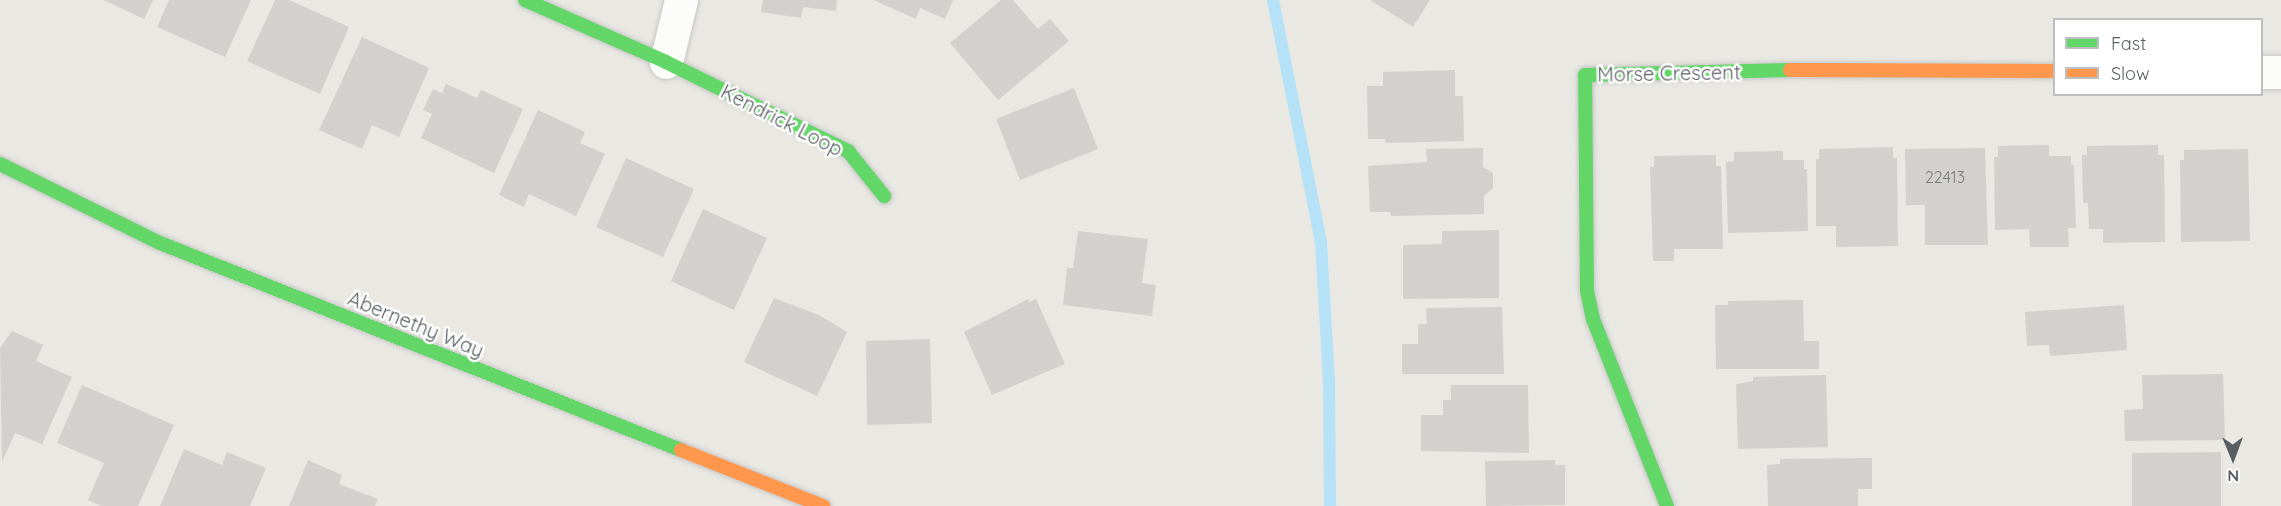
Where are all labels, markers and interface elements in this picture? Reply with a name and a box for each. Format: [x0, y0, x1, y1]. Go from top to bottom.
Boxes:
legend [2053, 18, 2263, 96]
text: Fast [2111, 32, 2146, 55]
street label: Morse Crescent [1597, 60, 1741, 86]
text: Slow [2111, 62, 2149, 85]
street label: Kendrick Loop [717, 79, 847, 161]
house number: 22413 [1925, 167, 1965, 187]
street label: Abernethy Way [345, 286, 487, 362]
north arrow [2203, 428, 2263, 488]
text: N [2227, 466, 2239, 486]

